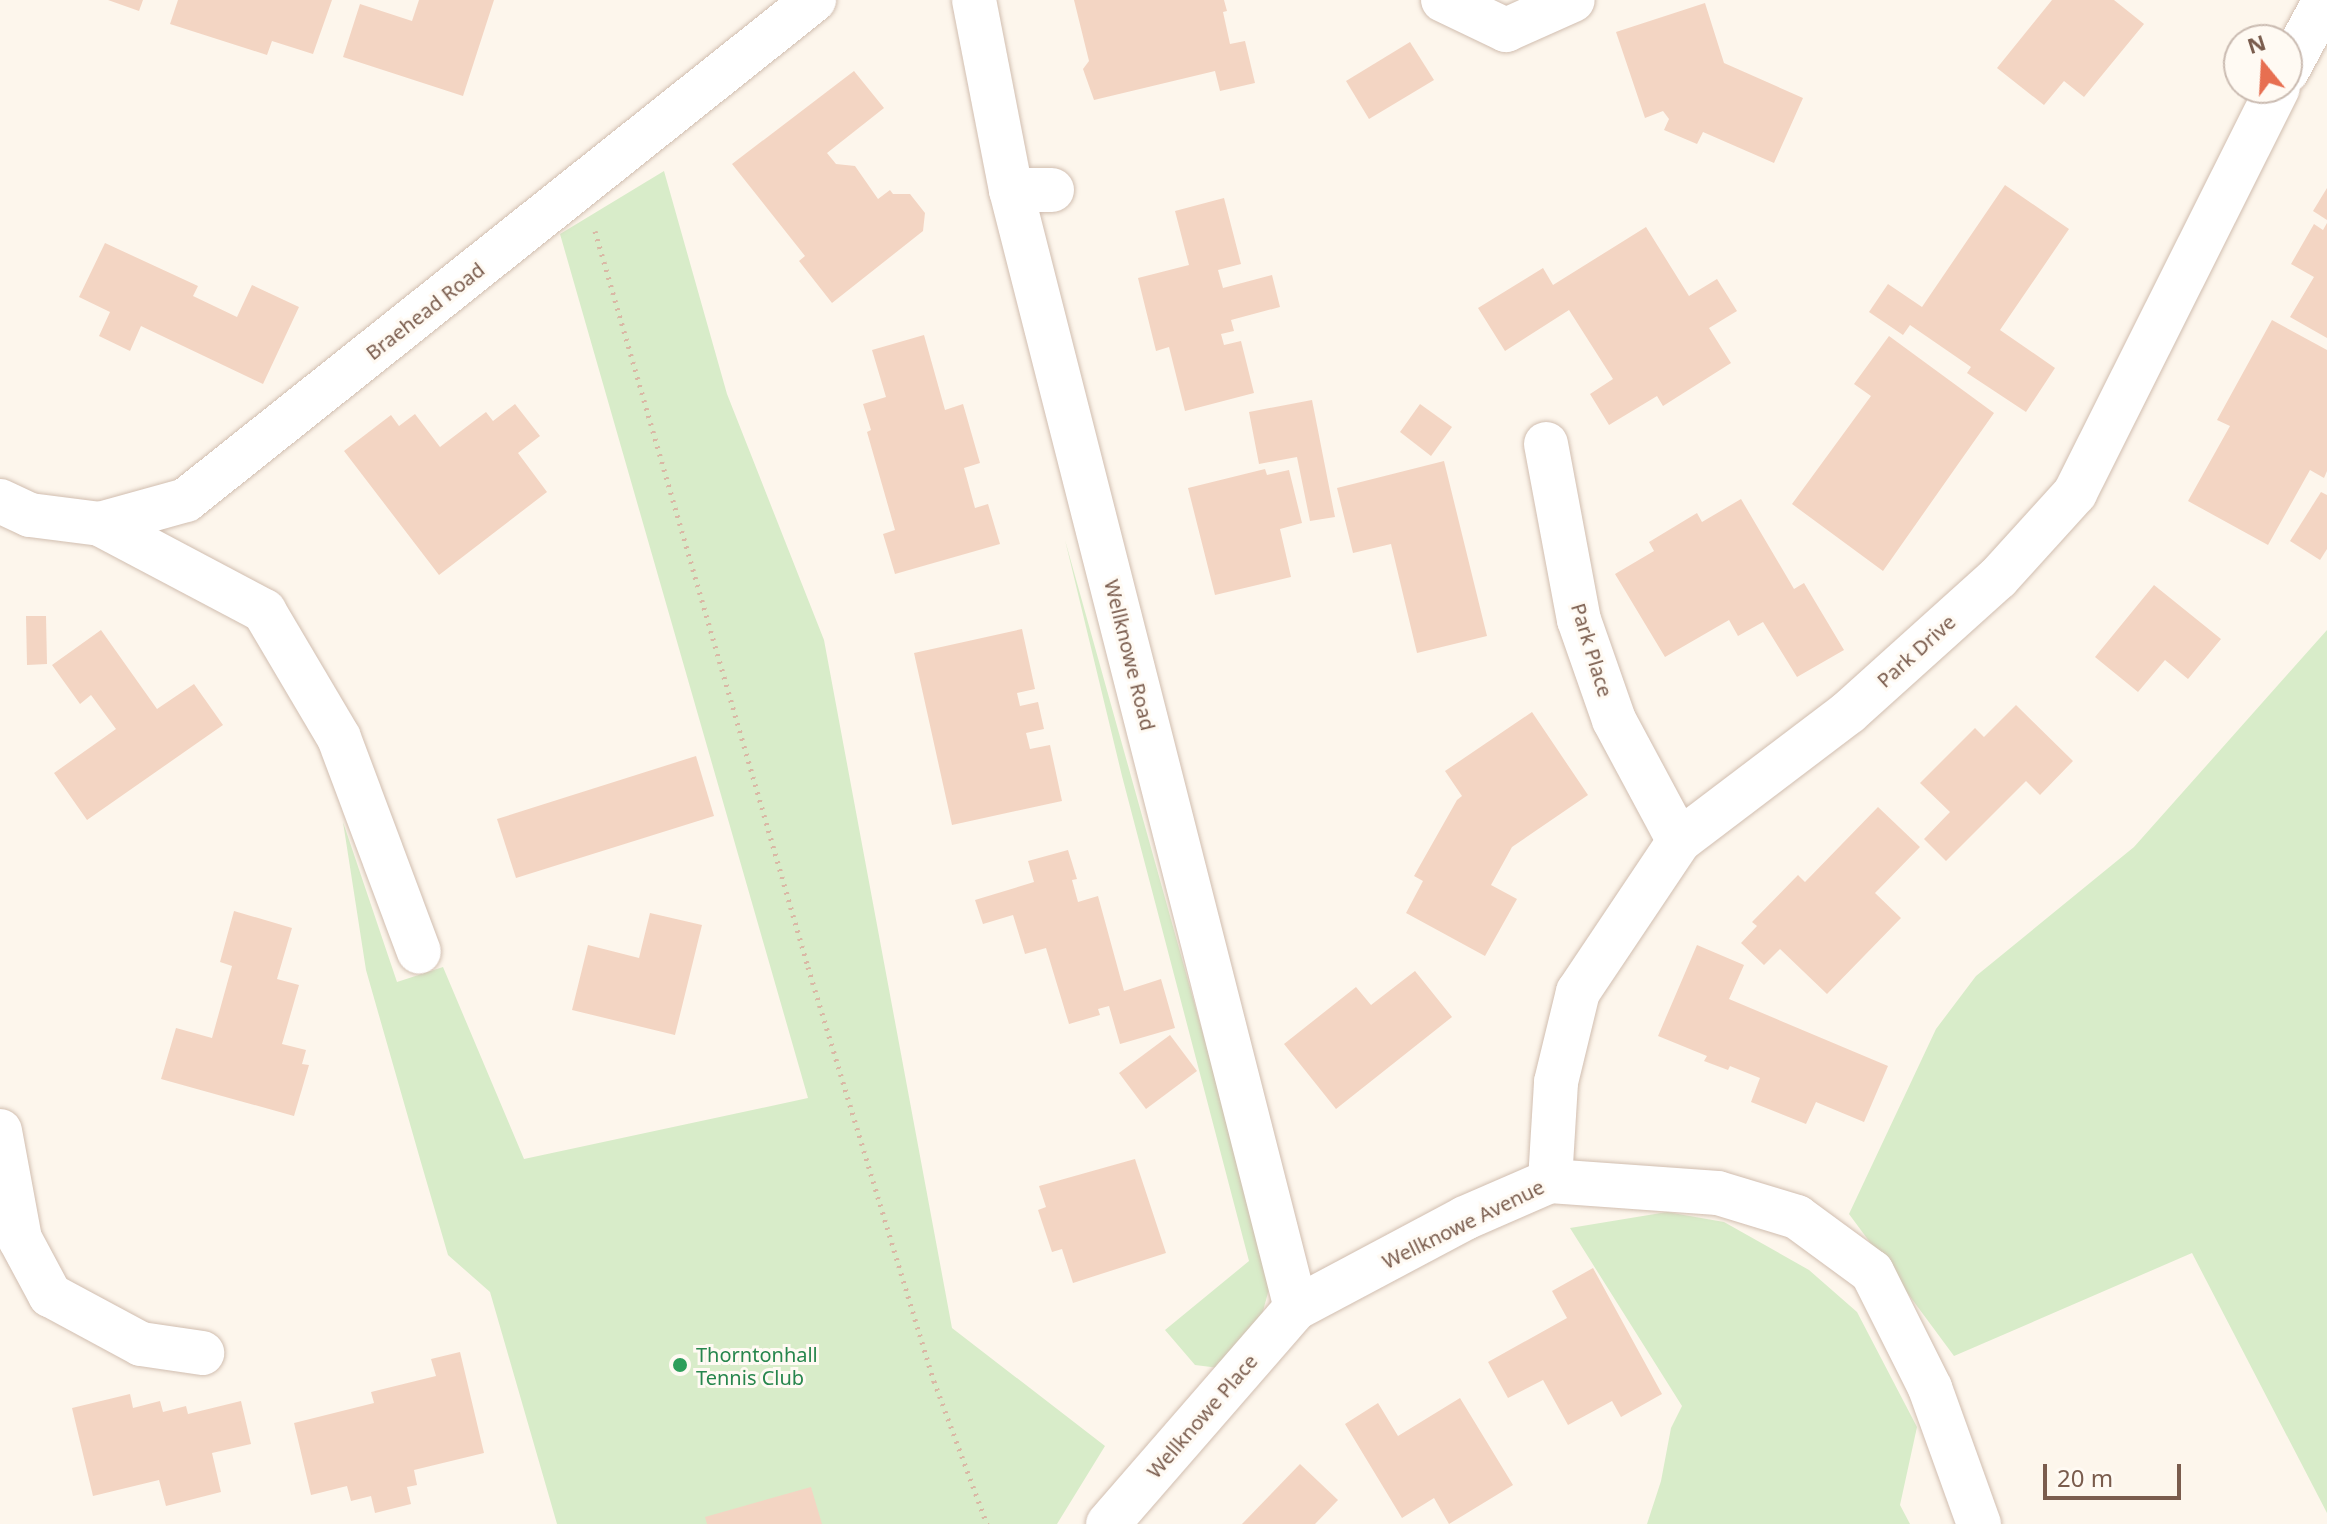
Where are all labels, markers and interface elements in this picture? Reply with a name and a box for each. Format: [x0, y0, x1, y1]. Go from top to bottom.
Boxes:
north arrow [2223, 24, 2303, 104]
text: N [2243, 26, 2269, 60]
street label: Braehead Road [361, 257, 489, 365]
street label: Wellknowe Road [1100, 577, 1160, 733]
street label: Park Place [1566, 600, 1618, 700]
street label: Park Drive [1872, 610, 1960, 692]
street label: Wellknowe Avenue [1378, 1174, 1548, 1274]
place label: Thorntonhall Tennis Club [696, 1342, 818, 1389]
street label: Wellknowe Place [1142, 1349, 1262, 1483]
marker: Thorntonhall Tennis Club [671, 1356, 689, 1374]
scale bar [2047, 1448, 2185, 1498]
text: 20 m [2057, 1461, 2113, 1494]

